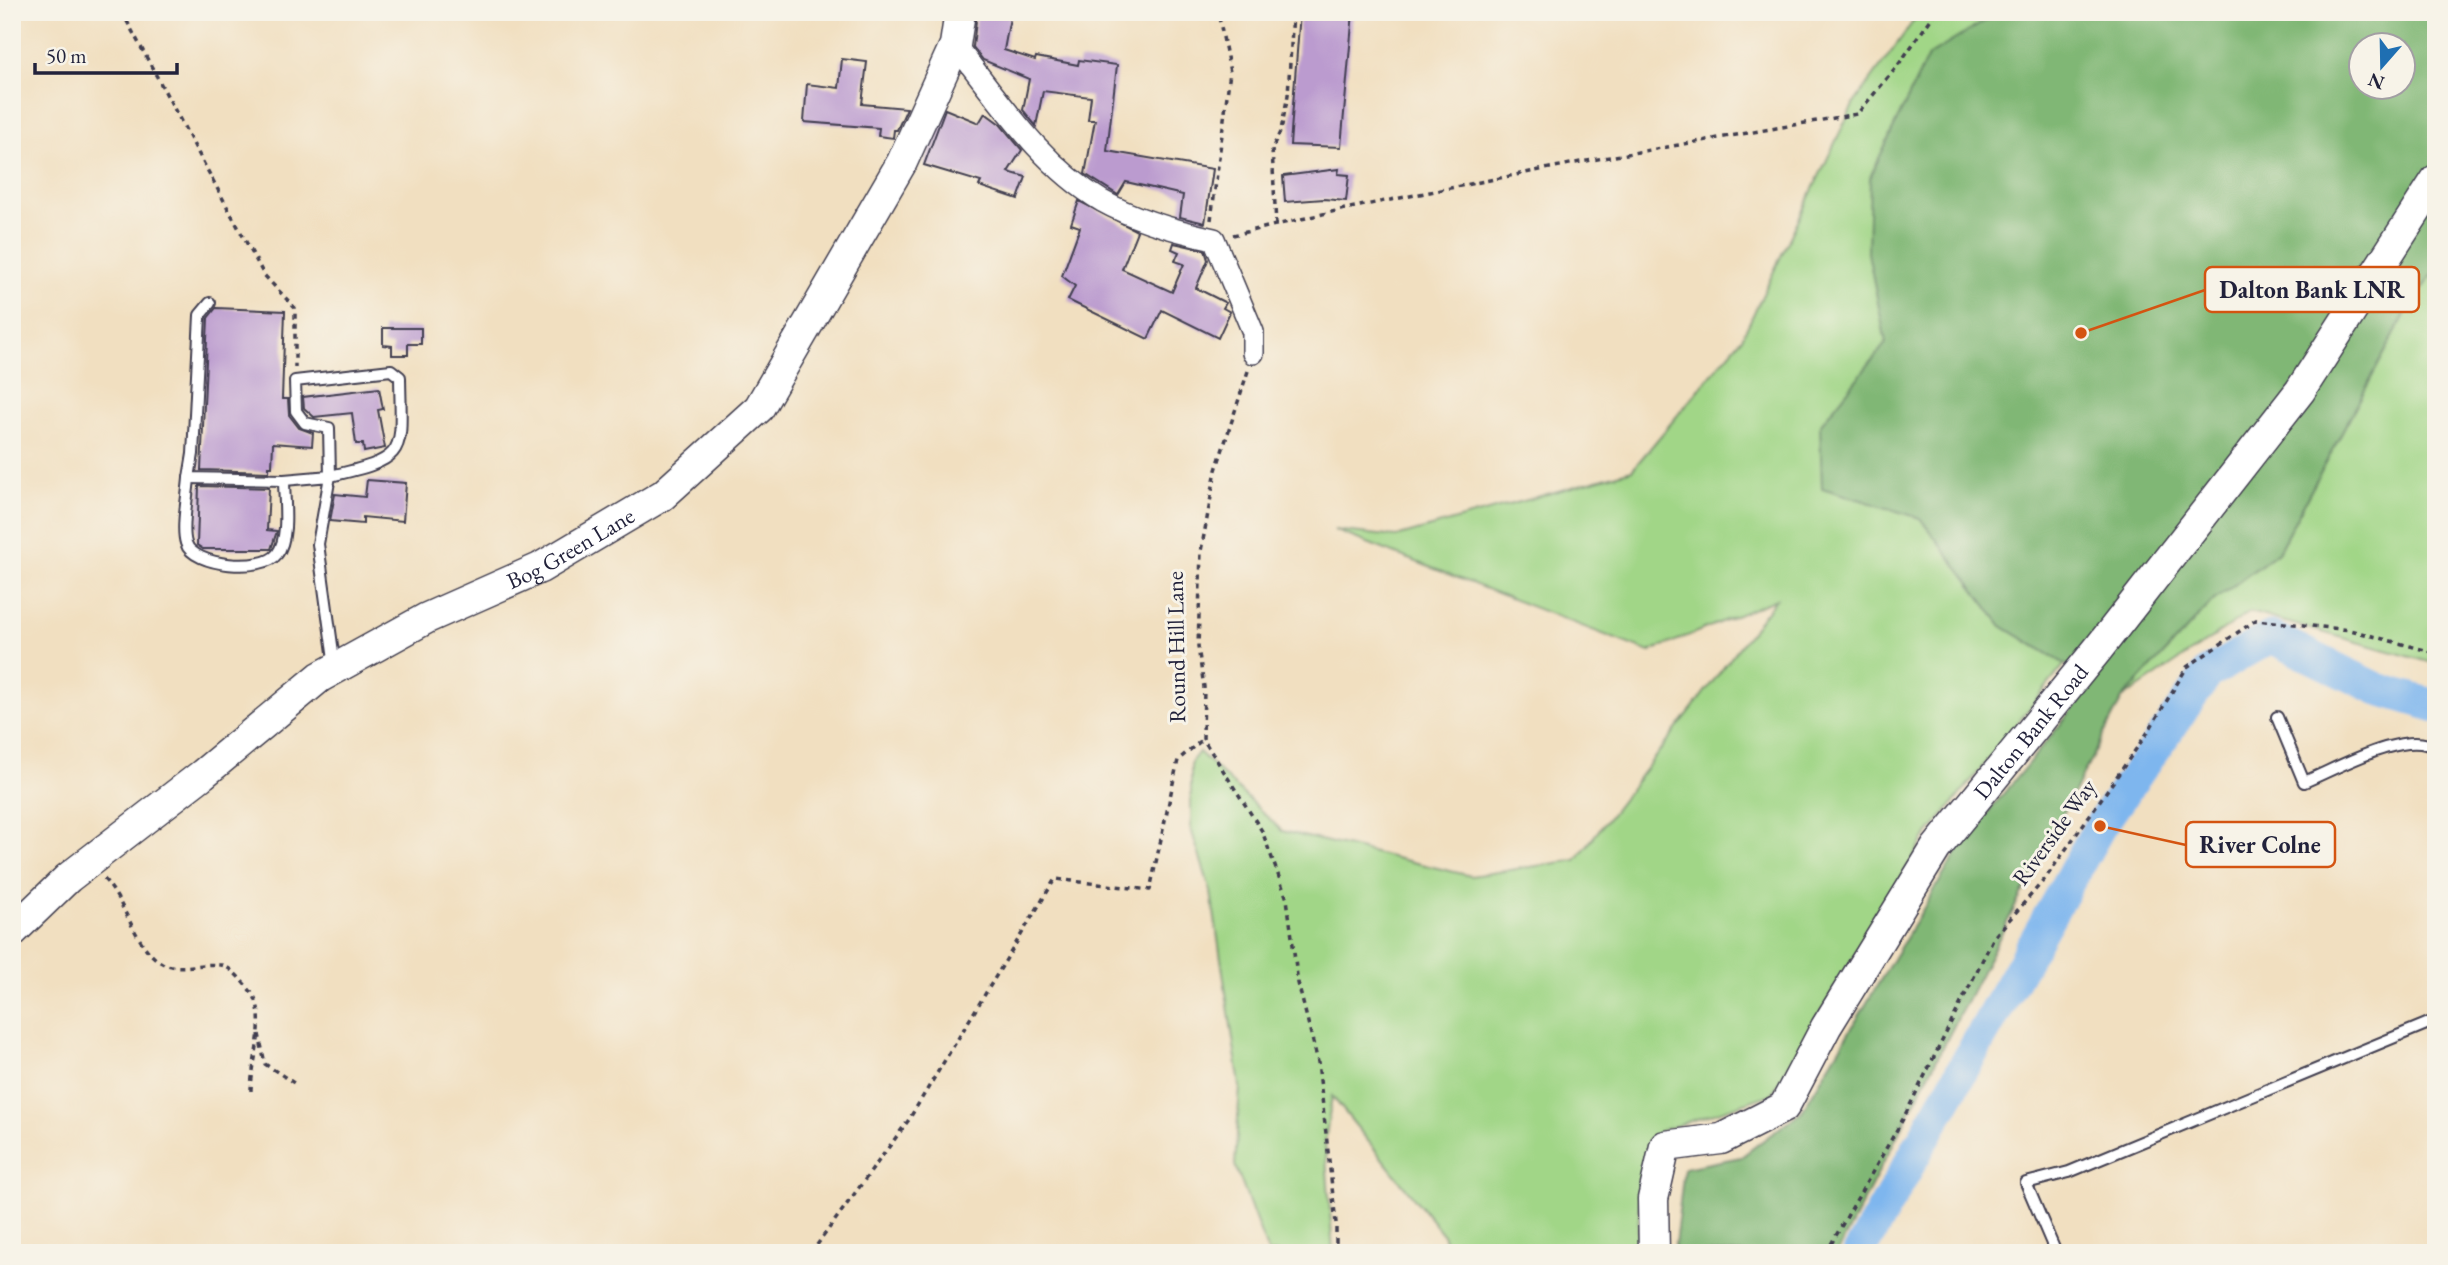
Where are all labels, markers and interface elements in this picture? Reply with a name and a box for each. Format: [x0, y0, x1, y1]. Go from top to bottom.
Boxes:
scale bar [35, 32, 177, 76]
north arrow [2346, 32, 2416, 102]
text: 50 m [46, 42, 87, 69]
text: N [2364, 67, 2388, 96]
callout: Dalton Bank LNR [2205, 267, 2419, 312]
text: Dalton Bank LNR [2219, 274, 2405, 305]
street label: Bog Green Lane [502, 500, 640, 596]
street label: Round Hill Lane [1160, 571, 1192, 723]
street label: Dalton Bank Road [1967, 658, 2095, 805]
street label: Riverside Way [2005, 772, 2103, 891]
callout: River Colne [2186, 822, 2335, 867]
text: River Colne [2199, 829, 2321, 860]

